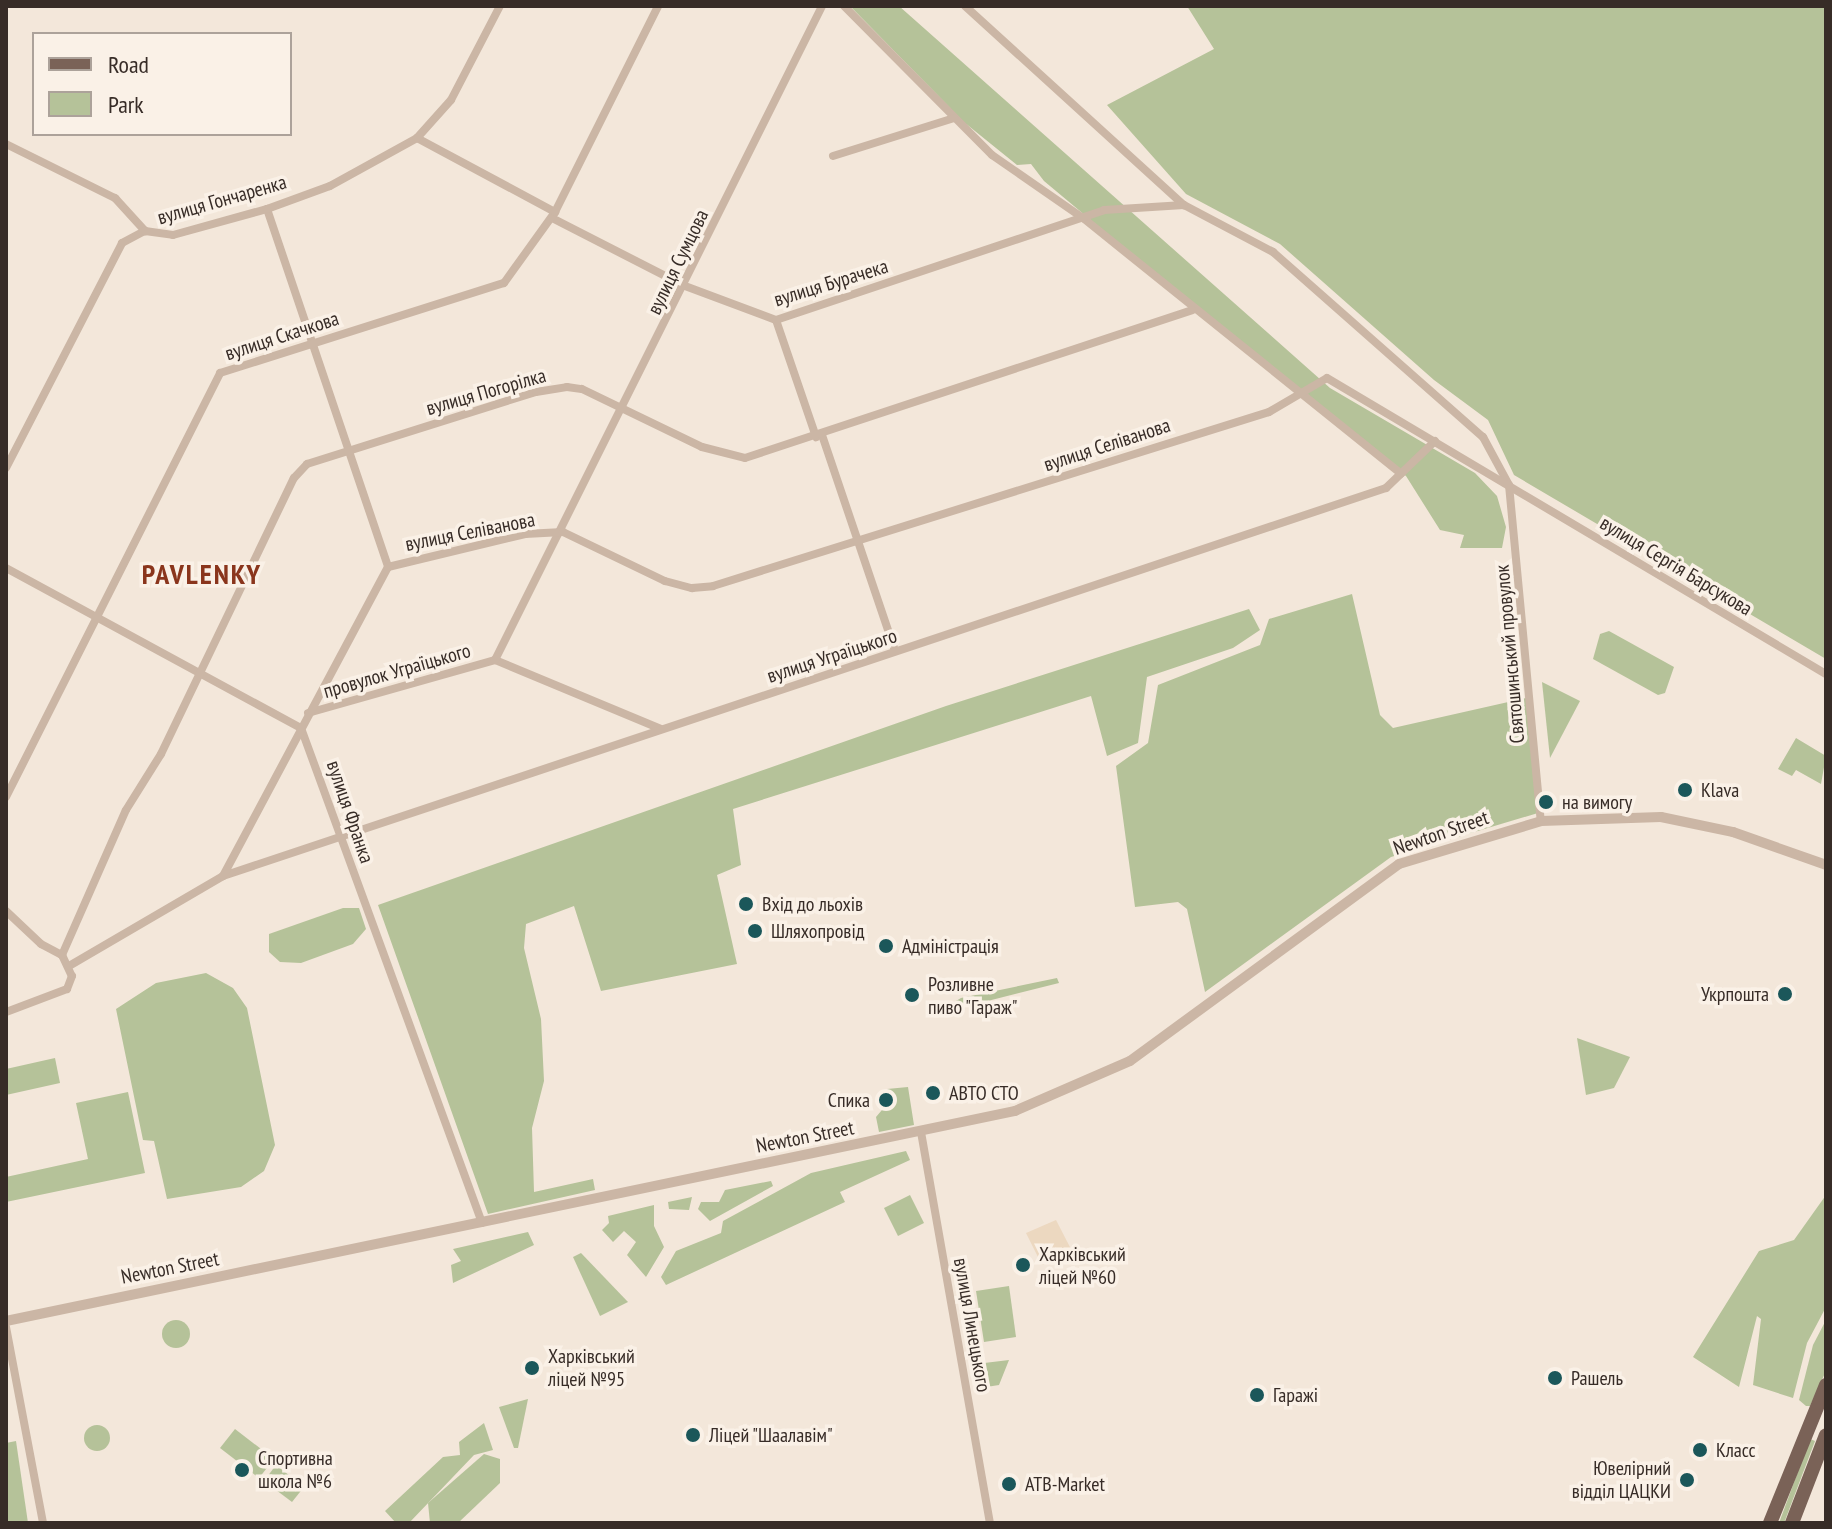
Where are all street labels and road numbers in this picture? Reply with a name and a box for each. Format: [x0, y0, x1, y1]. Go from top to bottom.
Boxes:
street label: вулиця Гончаренка [155, 170, 289, 230]
street label: вулиця Сумцова [642, 206, 714, 318]
street label: вулиця Бурачека [771, 254, 891, 312]
street label: вулиця Скачкова [222, 306, 342, 366]
street label: вулиця Погорілка [423, 363, 549, 421]
street label: вулиця Селіванова [1041, 413, 1173, 477]
street label: вулиця Селіванова [403, 508, 537, 556]
street label: вулиця Сергія Барсукова [1596, 511, 1756, 621]
street label: Святошинський провулок [1490, 564, 1530, 744]
street label: вулиця Уграїцького [764, 624, 900, 688]
street label: провулок Уграїцького [320, 638, 474, 704]
street label: вулиця Франка [321, 758, 379, 866]
street label: Newton Street [1390, 806, 1492, 860]
street label: Newton Street [754, 1116, 856, 1158]
street label: Newton Street [119, 1247, 221, 1289]
street label: вулиця Линецького [948, 1256, 996, 1394]

